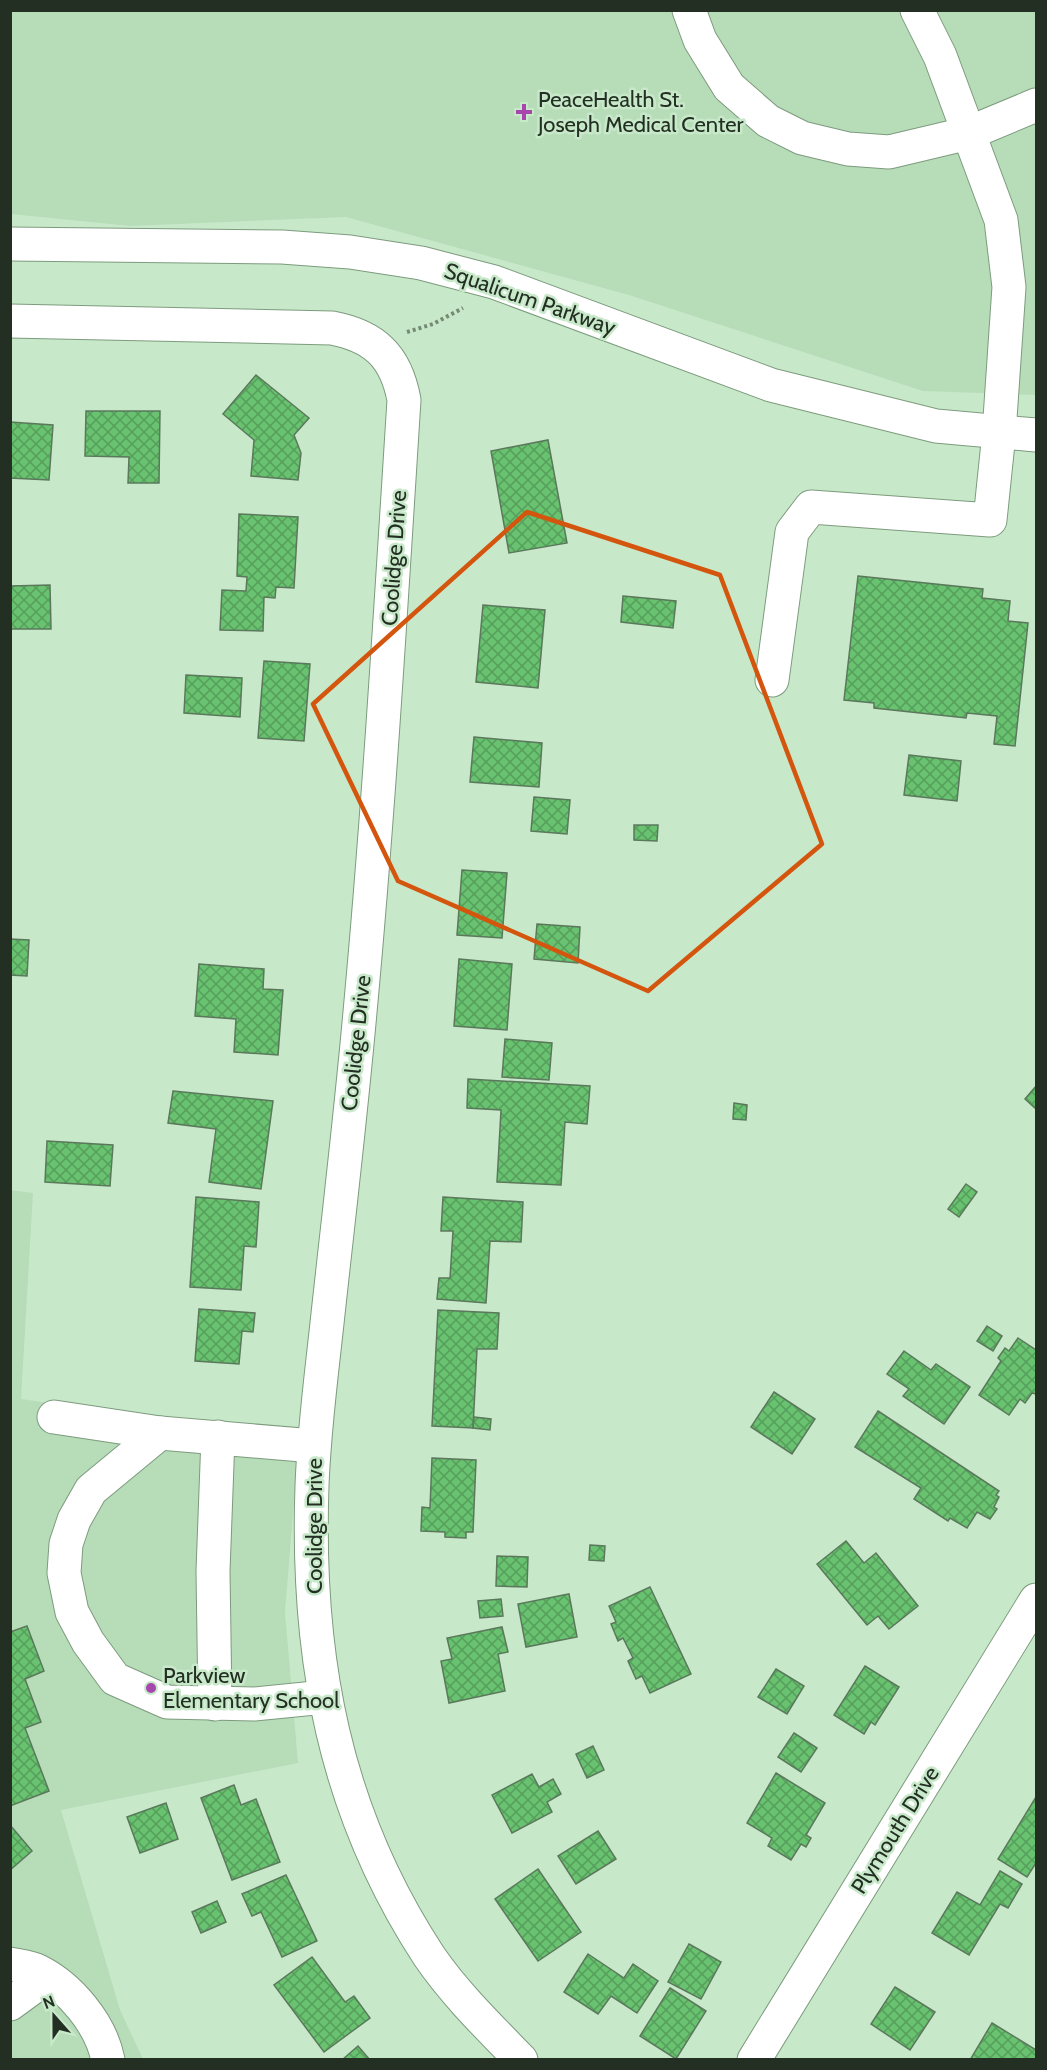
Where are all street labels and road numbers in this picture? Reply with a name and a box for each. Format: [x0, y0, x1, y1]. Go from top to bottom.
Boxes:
street label: Squalicum Parkway [441, 257, 619, 341]
street label: Coolidge Drive [376, 489, 412, 627]
street label: Coolidge Drive [335, 974, 377, 1112]
street label: Coolidge Drive [301, 1458, 328, 1594]
street label: Plymouth Drive [845, 1761, 945, 1899]

